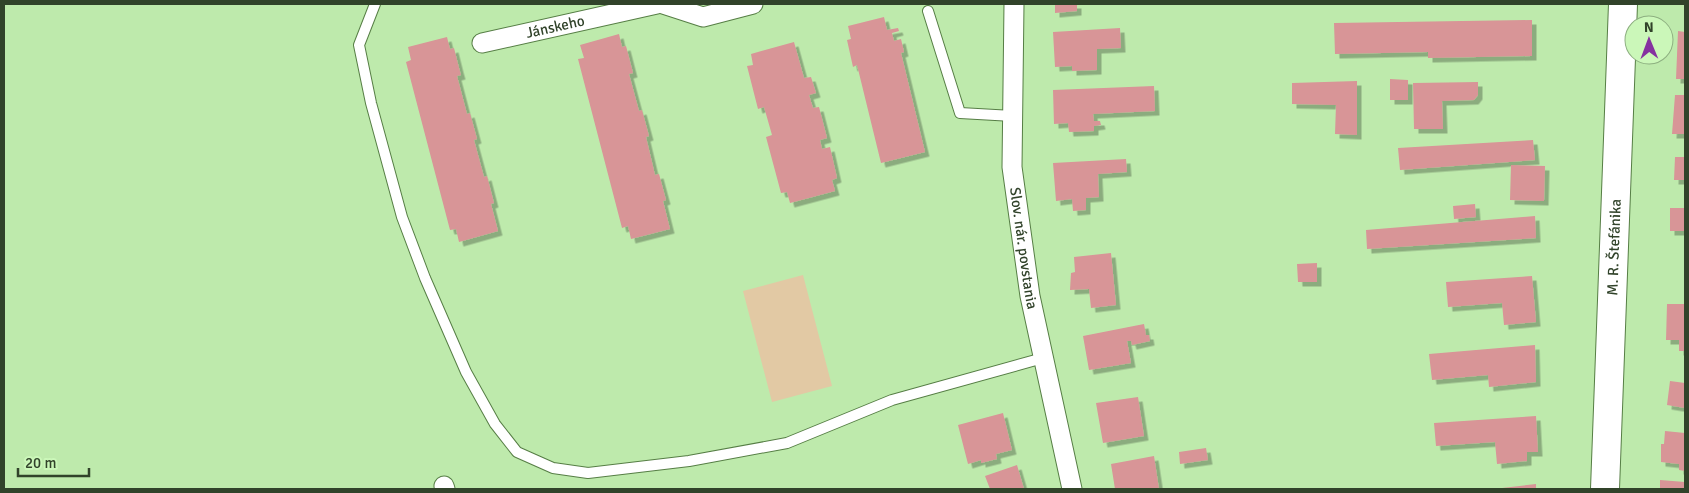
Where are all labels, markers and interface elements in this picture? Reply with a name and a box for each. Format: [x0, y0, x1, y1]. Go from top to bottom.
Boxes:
street label: Jánskeho [524, 11, 586, 42]
north arrow [1624, 15, 1674, 65]
text: N [1644, 19, 1654, 36]
street label: Slov. nár. povstania [1006, 186, 1042, 311]
street label: M. R. Štefánika [1603, 199, 1625, 296]
scale bar [18, 446, 89, 478]
text: 20 m [25, 454, 56, 472]

